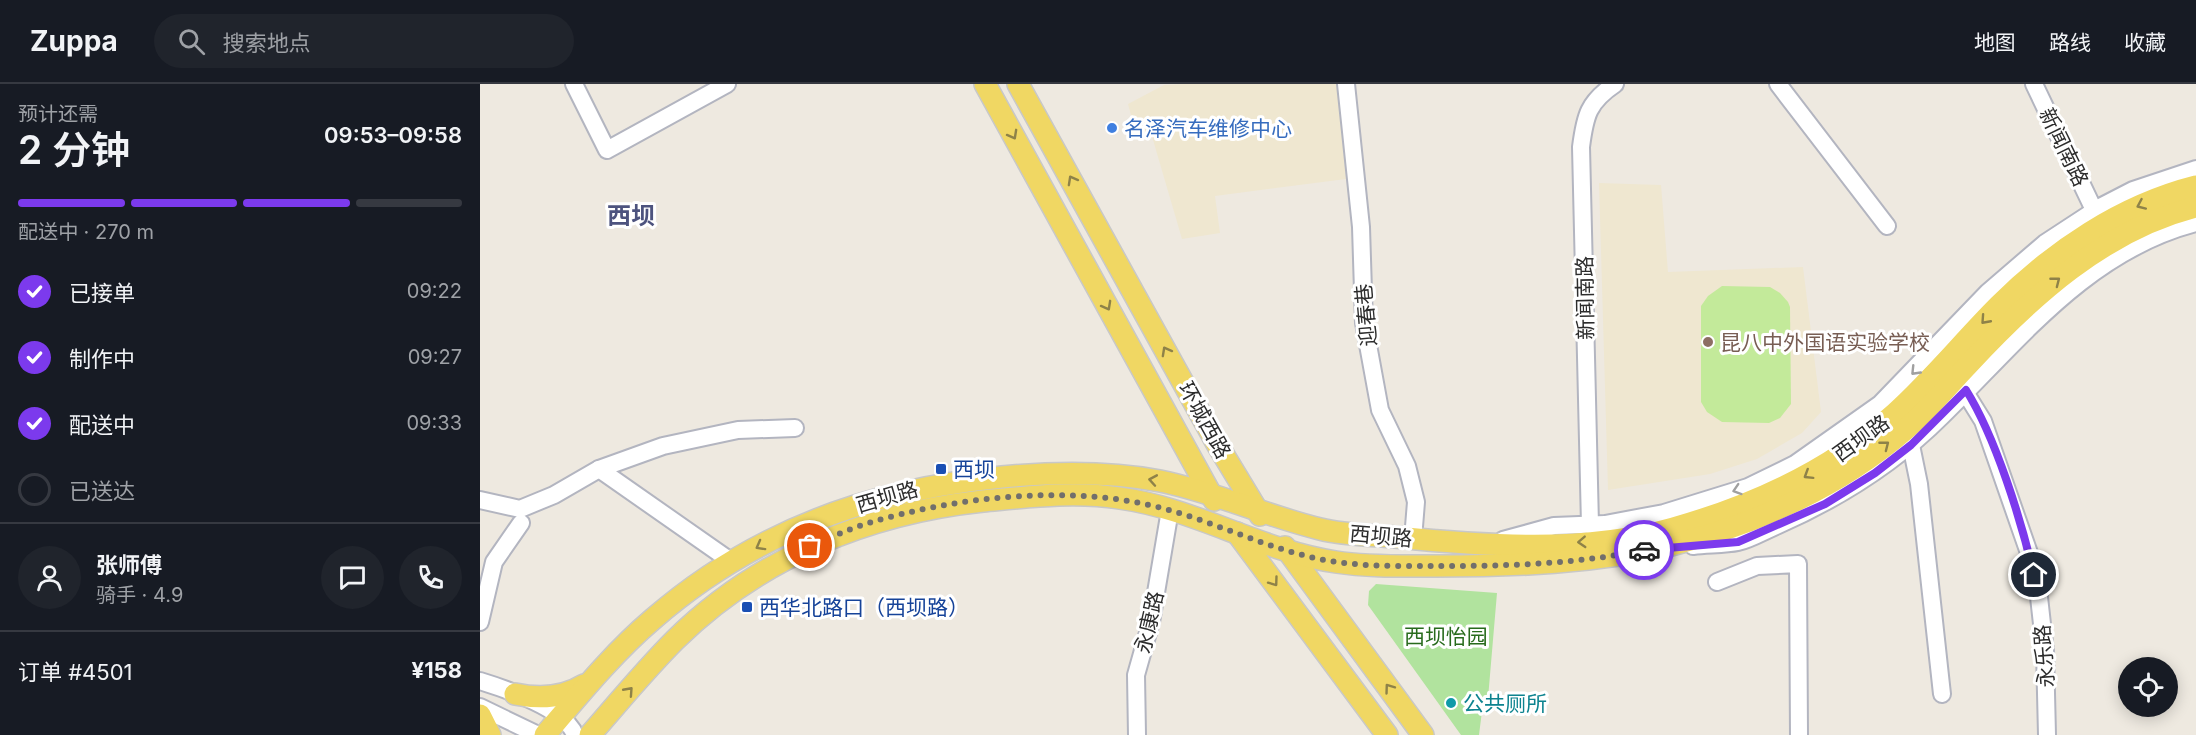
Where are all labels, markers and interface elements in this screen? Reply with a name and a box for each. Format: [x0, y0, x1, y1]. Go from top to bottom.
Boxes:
search box [154, 14, 574, 68]
text: Zuppa [30, 24, 118, 58]
icon: search [175, 25, 208, 58]
text: 搜索地点 [223, 30, 311, 56]
text: 地图 [1974, 30, 2016, 55]
text: 路线 [2049, 30, 2091, 55]
text: 收藏 [2124, 30, 2166, 55]
text: 预计还需 [18, 102, 98, 126]
street label: 新闻南路 [2034, 104, 2094, 190]
place label: 名泽汽车维修中心 [1124, 116, 1292, 141]
marker: 名泽汽车维修中心 [1105, 121, 1119, 135]
text: 09:53–09:58 [324, 122, 462, 148]
text: 2 分钟 [18, 126, 130, 173]
one-way arrow [1006, 129, 1017, 139]
one-way arrow [1068, 176, 1079, 187]
one-way arrow [2136, 198, 2147, 210]
district label: 西坝 [607, 201, 655, 230]
text: 配送中 · 270 m [18, 220, 154, 244]
street label: 新闻南路 [1572, 256, 1598, 340]
icon: check [18, 275, 51, 308]
one-way arrow [2049, 277, 2060, 288]
text: 09:22 [407, 279, 462, 303]
text: 已接单 [69, 280, 135, 306]
street label: 迎春巷 [1351, 283, 1381, 347]
one-way arrow [1100, 300, 1111, 310]
one-way arrow [1981, 313, 1992, 324]
place label: 昆八中外国语实验学校 [1720, 330, 1930, 355]
marker: 昆八中外国语实验学校 [1701, 335, 1715, 349]
icon: check [18, 341, 51, 374]
text: 09:27 [408, 345, 462, 369]
text: 制作中 [69, 346, 135, 372]
one-way arrow [1162, 347, 1173, 357]
one-way arrow [1911, 364, 1922, 375]
street label: 环城西路 [1174, 377, 1236, 463]
icon: check [18, 407, 51, 440]
street label: 西坝路 [1828, 409, 1894, 467]
text: 09:33 [407, 411, 462, 435]
text: 配送中 [69, 412, 135, 438]
one-way arrow [1879, 442, 1890, 453]
place label: 西坝 [953, 457, 995, 482]
marker: 西坝 [934, 462, 948, 476]
one-way arrow [1803, 468, 1814, 479]
one-way arrow [1148, 474, 1158, 487]
street label: 西坝路 [853, 476, 921, 518]
text: 已送达 [69, 478, 135, 504]
one-way arrow [1732, 483, 1743, 496]
pin [784, 520, 835, 571]
courier [1614, 520, 1674, 580]
street label: 西坝路 [1349, 521, 1413, 551]
icon: bag [793, 529, 826, 562]
icon: car [1628, 534, 1661, 567]
one-way arrow [1578, 535, 1587, 548]
one-way arrow [756, 539, 767, 550]
button: person [18, 546, 81, 609]
button: chat [321, 546, 384, 609]
button: phone [399, 546, 462, 609]
pin [2008, 549, 2059, 600]
text: 张师傅 [96, 552, 162, 578]
icon: home [2017, 558, 2050, 591]
one-way arrow [1267, 576, 1278, 587]
text: 骑手 · 4.9 [96, 583, 183, 607]
street label: 永康路 [1130, 588, 1168, 656]
place label: 西华北路口（西坝路） [759, 595, 969, 620]
marker: 西华北路口（西坝路） [740, 600, 754, 614]
park label: 西坝怡园 [1404, 624, 1488, 649]
street label: 永乐路 [2029, 624, 2059, 688]
text: ¥158 [412, 657, 462, 683]
map controls [2118, 657, 2178, 717]
button: locate [2118, 657, 2178, 717]
text: 订单 #4501 [18, 659, 133, 685]
one-way arrow [1385, 683, 1396, 694]
one-way arrow [622, 687, 633, 698]
place label: 公共厕所 [1463, 691, 1547, 716]
marker: 公共厕所 [1444, 696, 1458, 710]

